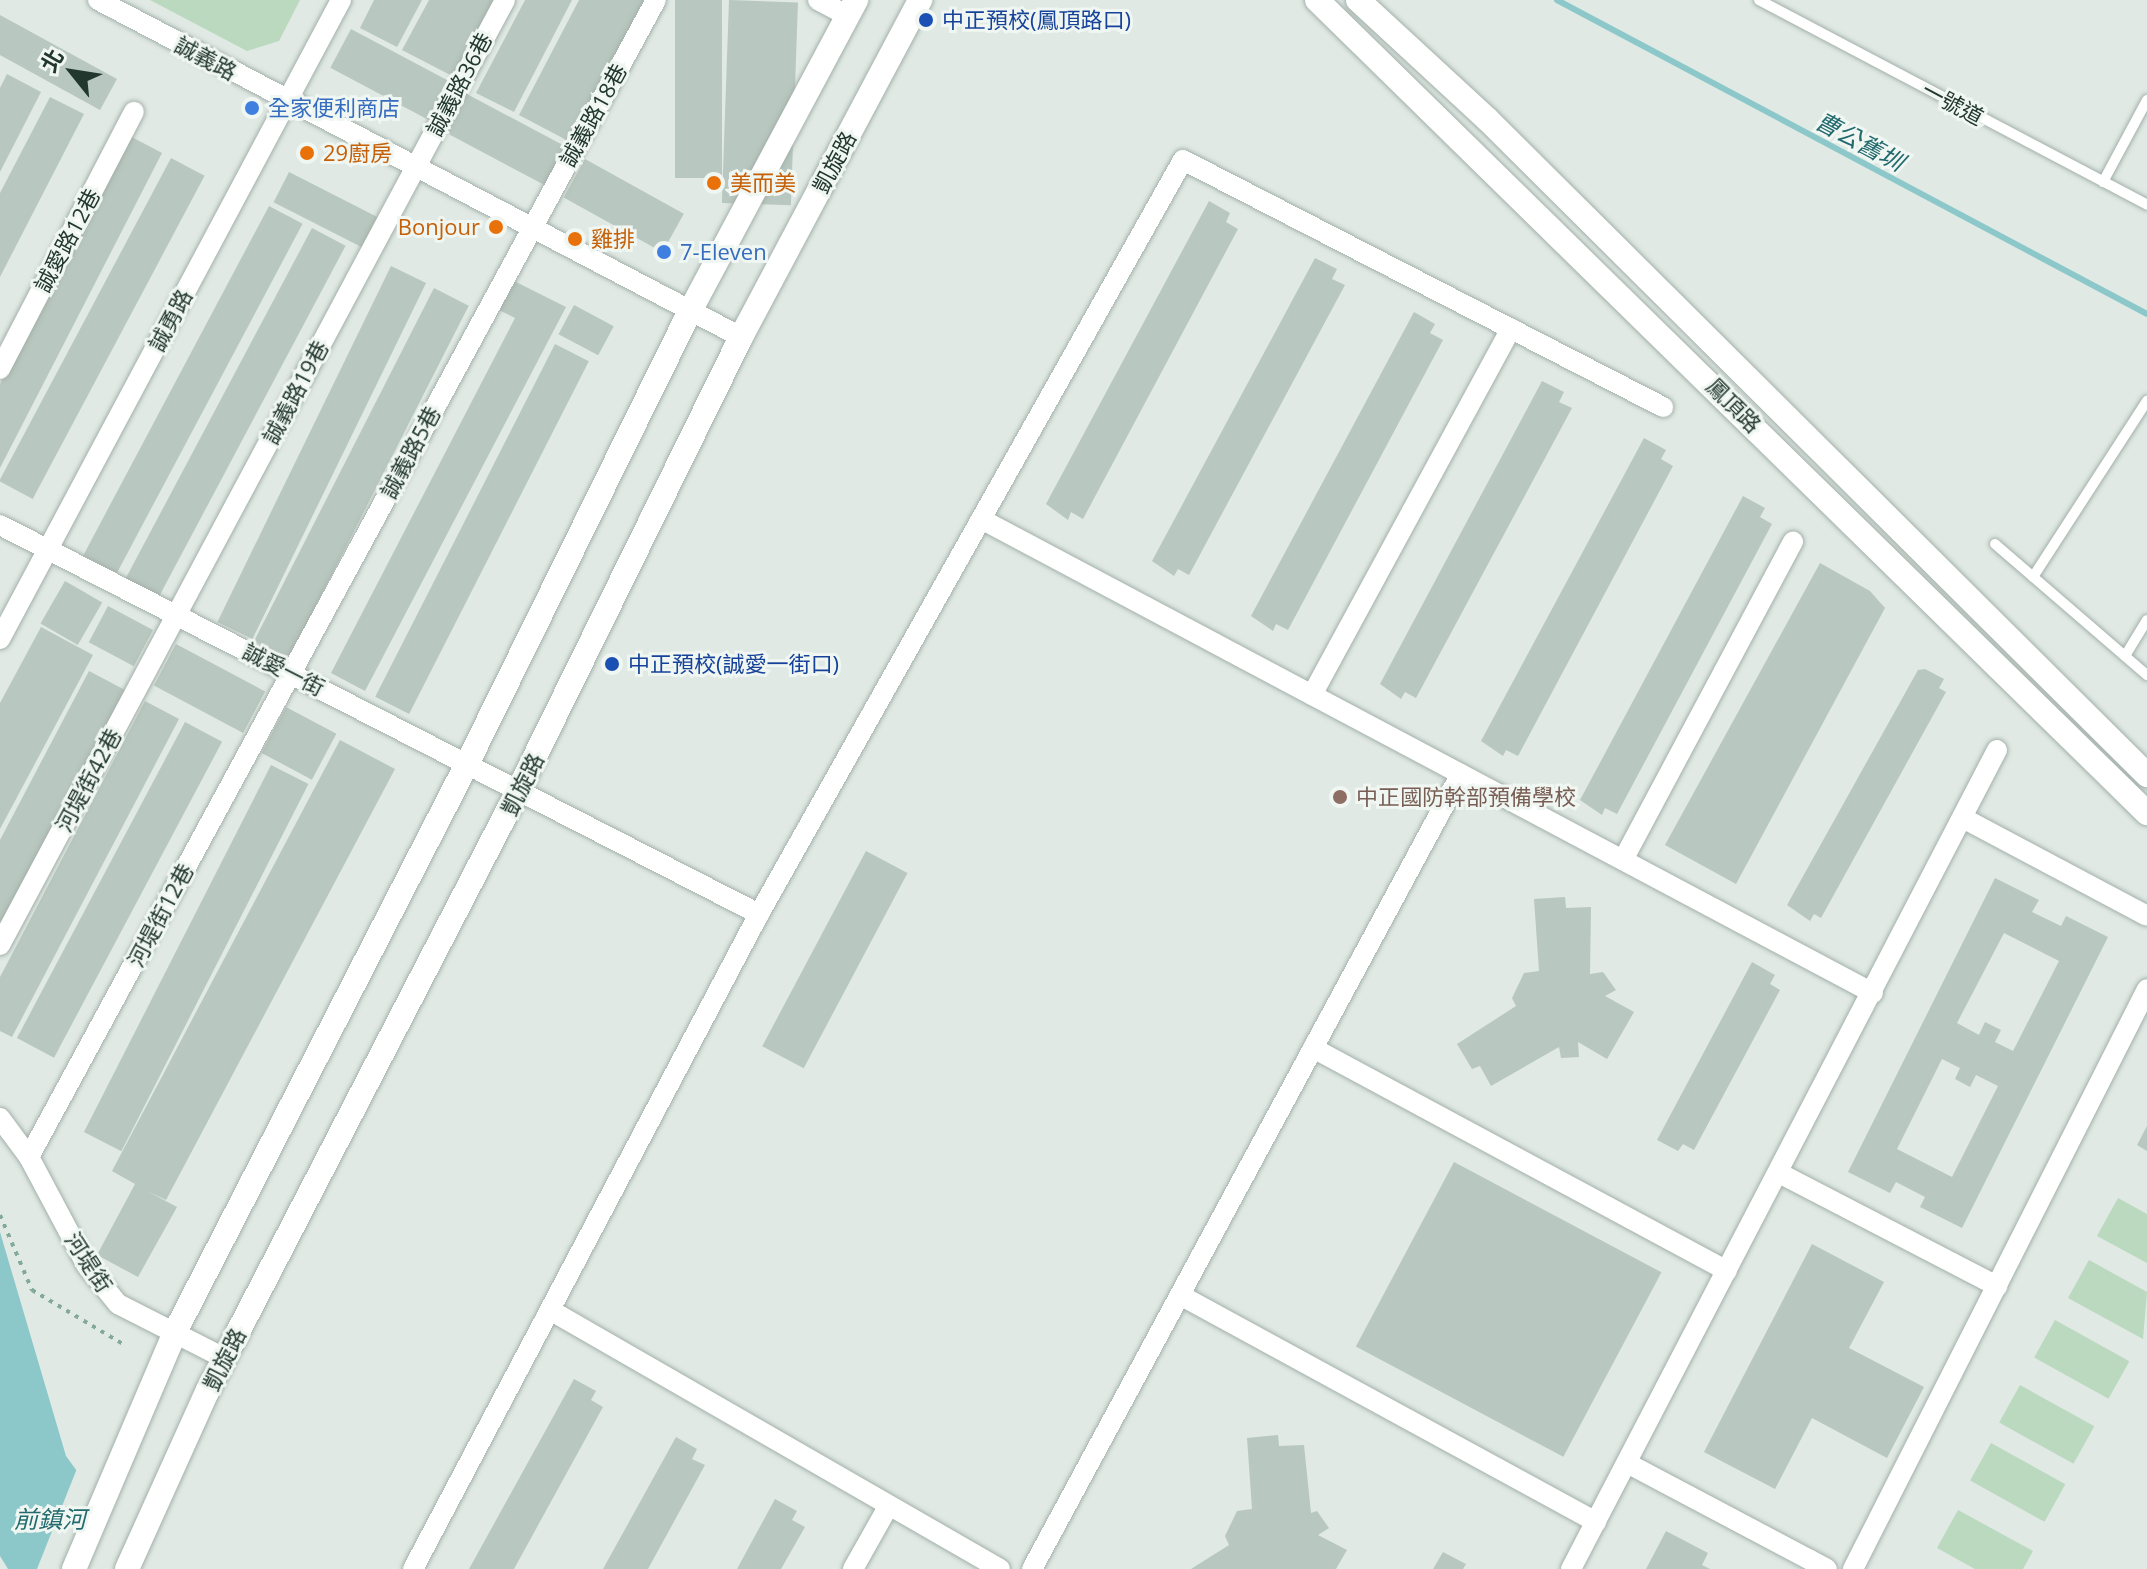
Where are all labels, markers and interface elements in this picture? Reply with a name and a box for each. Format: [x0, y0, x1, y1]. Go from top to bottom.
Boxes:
place label: 中正預校(鳳頂路口) [942, 7, 1131, 33]
marker: 中正預校(鳳頂路口) [917, 11, 935, 29]
street label: 誠義路36巷 [421, 28, 497, 140]
street label: 誠義路 [171, 31, 241, 85]
north arrow [32, 32, 112, 112]
text: 北 [33, 43, 70, 77]
street label: 誠義路18巷 [554, 59, 632, 171]
street label: 一號道 [1918, 76, 1988, 130]
place label: 全家便利商店 [268, 95, 400, 121]
marker: 全家便利商店 [243, 99, 261, 117]
water label: 曹公舊圳 [1811, 106, 1909, 176]
street label: 凱旋路 [807, 127, 861, 197]
place label: 29廚房 [323, 140, 392, 166]
marker: 29廚房 [298, 144, 316, 162]
place label: 美而美 [730, 170, 796, 196]
marker: 美而美 [705, 174, 723, 192]
street label: 誠愛路12巷 [29, 184, 105, 296]
place label: Bonjour [398, 214, 480, 240]
marker: Bonjour [487, 218, 505, 236]
place label: 雞排 [591, 226, 635, 252]
marker: 雞排 [566, 230, 584, 248]
place label: 7-Eleven [680, 239, 767, 265]
marker: 7-Eleven [655, 243, 673, 261]
street label: 誠勇路 [143, 285, 197, 355]
street label: 誠義路19巷 [257, 336, 333, 448]
street label: 鳳頂路 [1701, 372, 1767, 438]
street label: 誠義路5巷 [375, 401, 445, 503]
street label: 誠愛一街 [239, 637, 329, 701]
place label: 中正預校(誠愛一街口) [628, 651, 839, 677]
marker: 中正預校(誠愛一街口) [603, 655, 621, 673]
street label: 河堤街42巷 [50, 724, 126, 836]
street label: 凱旋路 [495, 749, 549, 819]
place label: 中正國防幹部預備學校 [1356, 784, 1576, 810]
marker: 中正國防幹部預備學校 [1331, 788, 1349, 806]
street label: 河堤街12巷 [122, 859, 198, 971]
street label: 河堤街 [60, 1227, 118, 1297]
street label: 凱旋路 [197, 1324, 251, 1394]
water label: 前鎮河 [14, 1505, 86, 1533]

